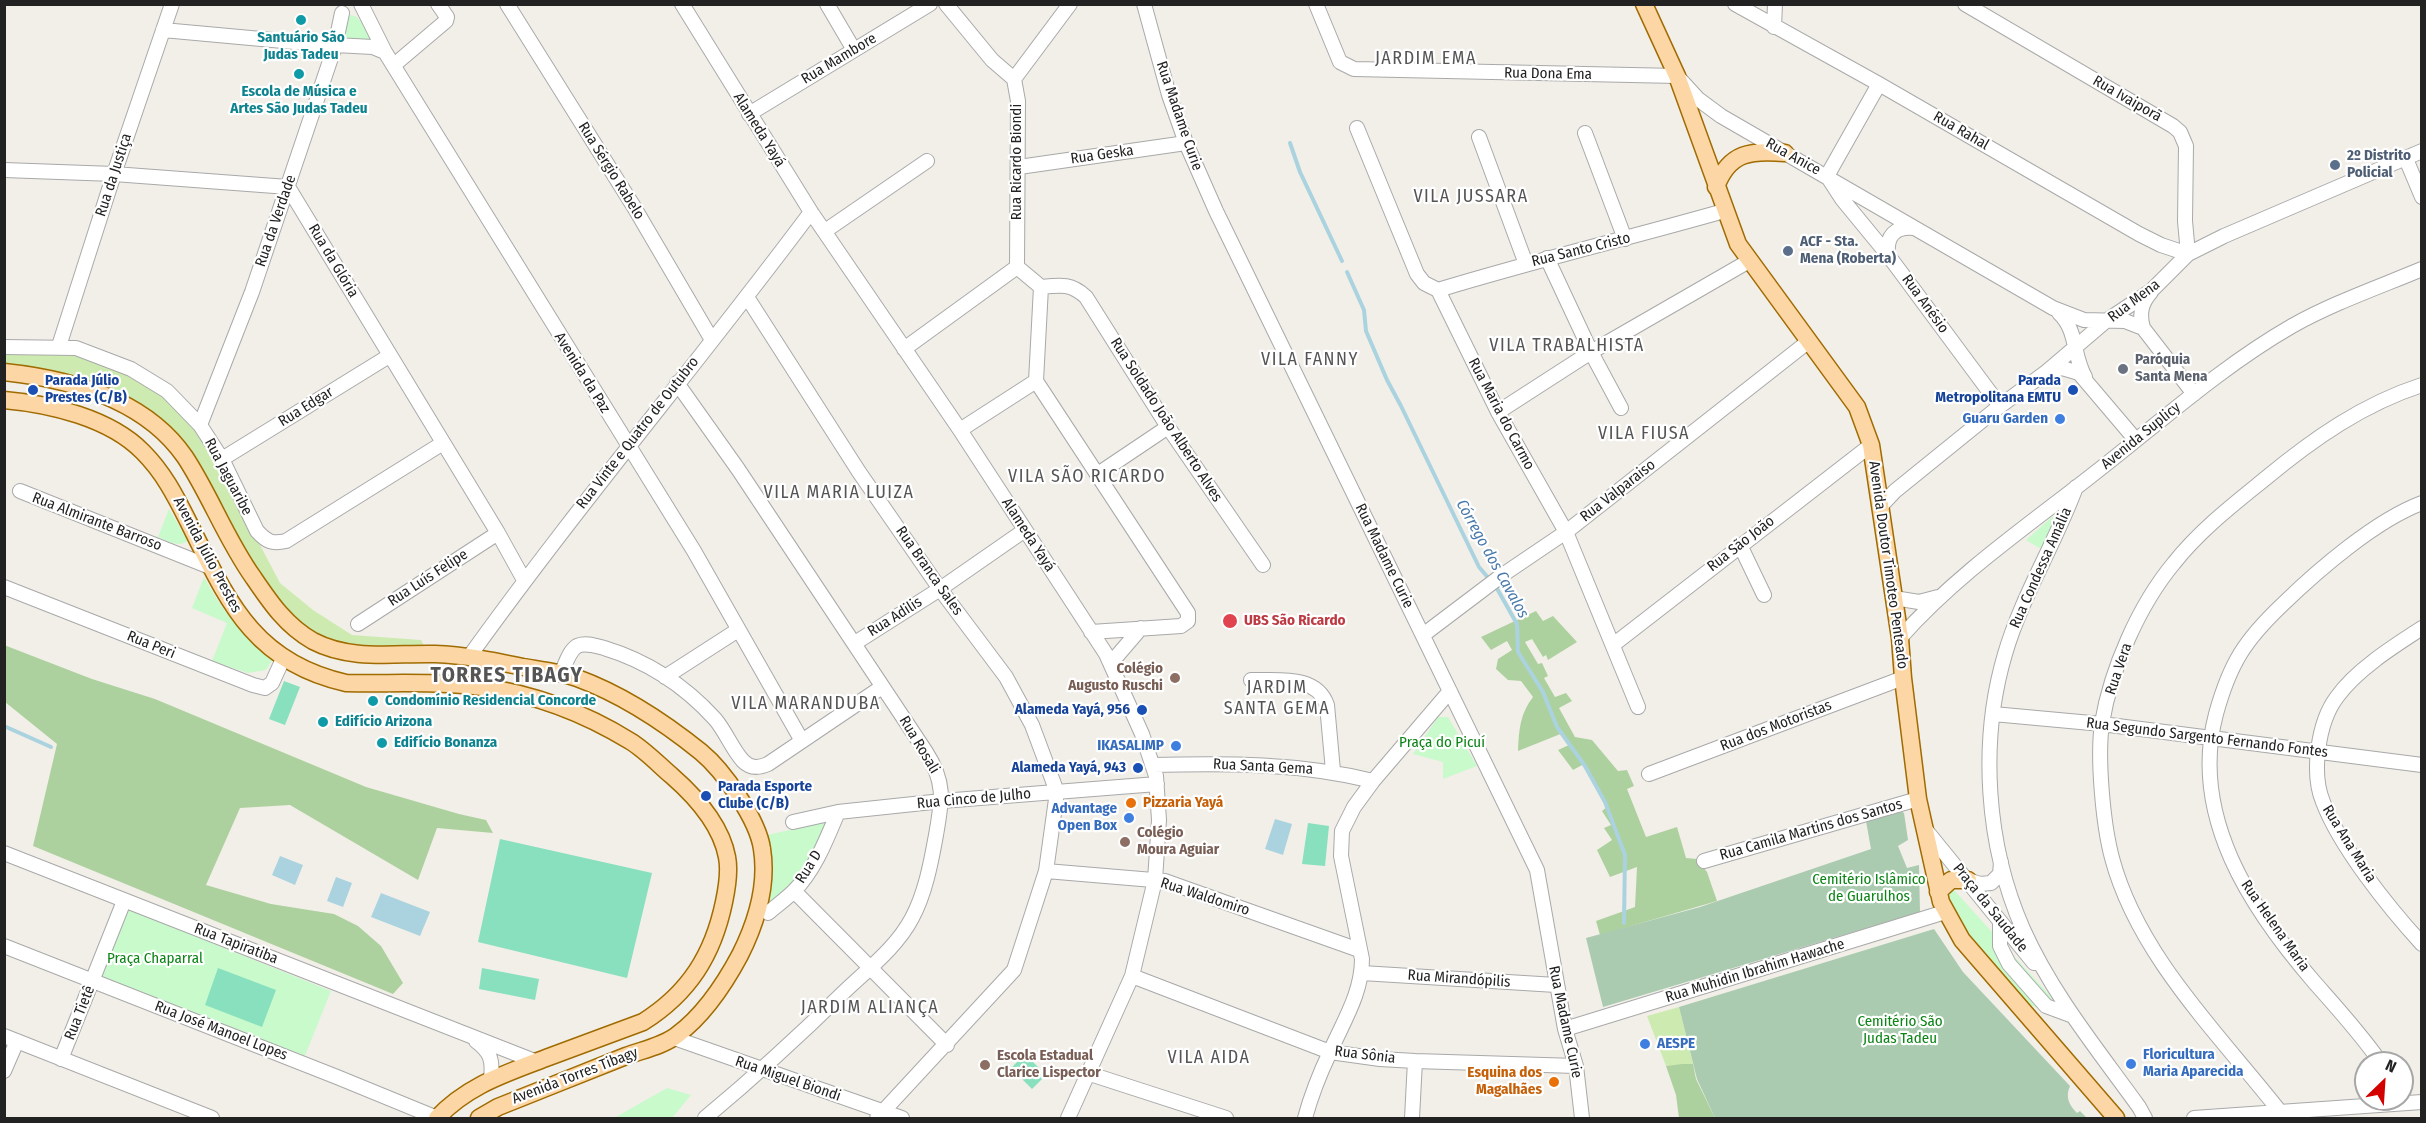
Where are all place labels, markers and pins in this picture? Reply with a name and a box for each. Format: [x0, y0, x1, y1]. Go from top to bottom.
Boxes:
marker: Santuário São Judas Tadeu [294, 13, 308, 27]
place label: Santuário São Judas Tadeu [257, 29, 345, 64]
marker: Escola de Música e Artes São Judas Tadeu [292, 67, 306, 81]
place label: Escola de Música e Artes São Judas Tadeu [230, 83, 368, 118]
place label: 2º Distrito Policial [2347, 147, 2411, 182]
marker: 2º Distrito Policial [2328, 158, 2342, 172]
place label: ACF - Sta. Mena (Roberta) [1800, 233, 1896, 268]
marker: ACF - Sta. Mena (Roberta) [1781, 244, 1795, 258]
place label: Paróquia Santa Mena [2135, 351, 2208, 386]
marker: Paróquia Santa Mena [2116, 362, 2130, 376]
place label: Parada Júlio Prestes (C/B) [45, 372, 127, 407]
place label: Parada Metropolitana EMTU [1935, 372, 2061, 407]
marker: Parada Júlio Prestes (C/B) [26, 383, 40, 397]
marker: Parada Metropolitana EMTU [2066, 383, 2080, 397]
place label: Guaru Garden [1963, 410, 2048, 428]
marker: Guaru Garden [2053, 412, 2067, 426]
marker: UBS São Ricardo [1221, 612, 1239, 630]
place label: UBS São Ricardo [1244, 612, 1346, 630]
place label: Colégio Augusto Ruschi [1068, 660, 1163, 695]
marker: Colégio Augusto Ruschi [1168, 671, 1182, 685]
place label: Condomínio Residencial Concorde [385, 692, 596, 710]
marker: Condomínio Residencial Concorde [366, 694, 380, 708]
place label: Alameda Yayá, 956 [1015, 701, 1130, 719]
marker: Alameda Yayá, 956 [1135, 703, 1149, 717]
place label: Edifício Arizona [335, 713, 432, 731]
marker: Edifício Arizona [316, 715, 330, 729]
place label: Edifício Bonanza [394, 734, 497, 752]
marker: Edifício Bonanza [375, 736, 389, 750]
place label: IKASALIMP [1097, 737, 1164, 755]
marker: IKASALIMP [1169, 739, 1183, 753]
place label: Alameda Yayá, 943 [1011, 759, 1126, 777]
marker: Alameda Yayá, 943 [1131, 761, 1145, 775]
place label: Parada Esporte Clube (C/B) [718, 778, 812, 813]
marker: Parada Esporte Clube (C/B) [699, 789, 713, 803]
place label: Pizzaria Yayá [1143, 794, 1223, 812]
marker: Pizzaria Yayá [1124, 796, 1138, 810]
place label: Advantage Open Box [1051, 800, 1117, 835]
marker: Advantage Open Box [1122, 811, 1136, 825]
place label: Colégio Moura Aguiar [1137, 824, 1219, 859]
marker: Colégio Moura Aguiar [1118, 835, 1132, 849]
place label: AESPE [1657, 1035, 1695, 1053]
marker: AESPE [1638, 1037, 1652, 1051]
place label: Floricultura Maria Aparecida [2143, 1046, 2244, 1081]
place label: Escola Estadual Clarice Lispector [997, 1047, 1101, 1082]
marker: Floricultura Maria Aparecida [2124, 1057, 2138, 1071]
marker: Escola Estadual Clarice Lispector [978, 1058, 992, 1072]
place label: Esquina dos Magalhães [1467, 1064, 1542, 1099]
marker: Esquina dos Magalhães [1547, 1075, 1561, 1089]

